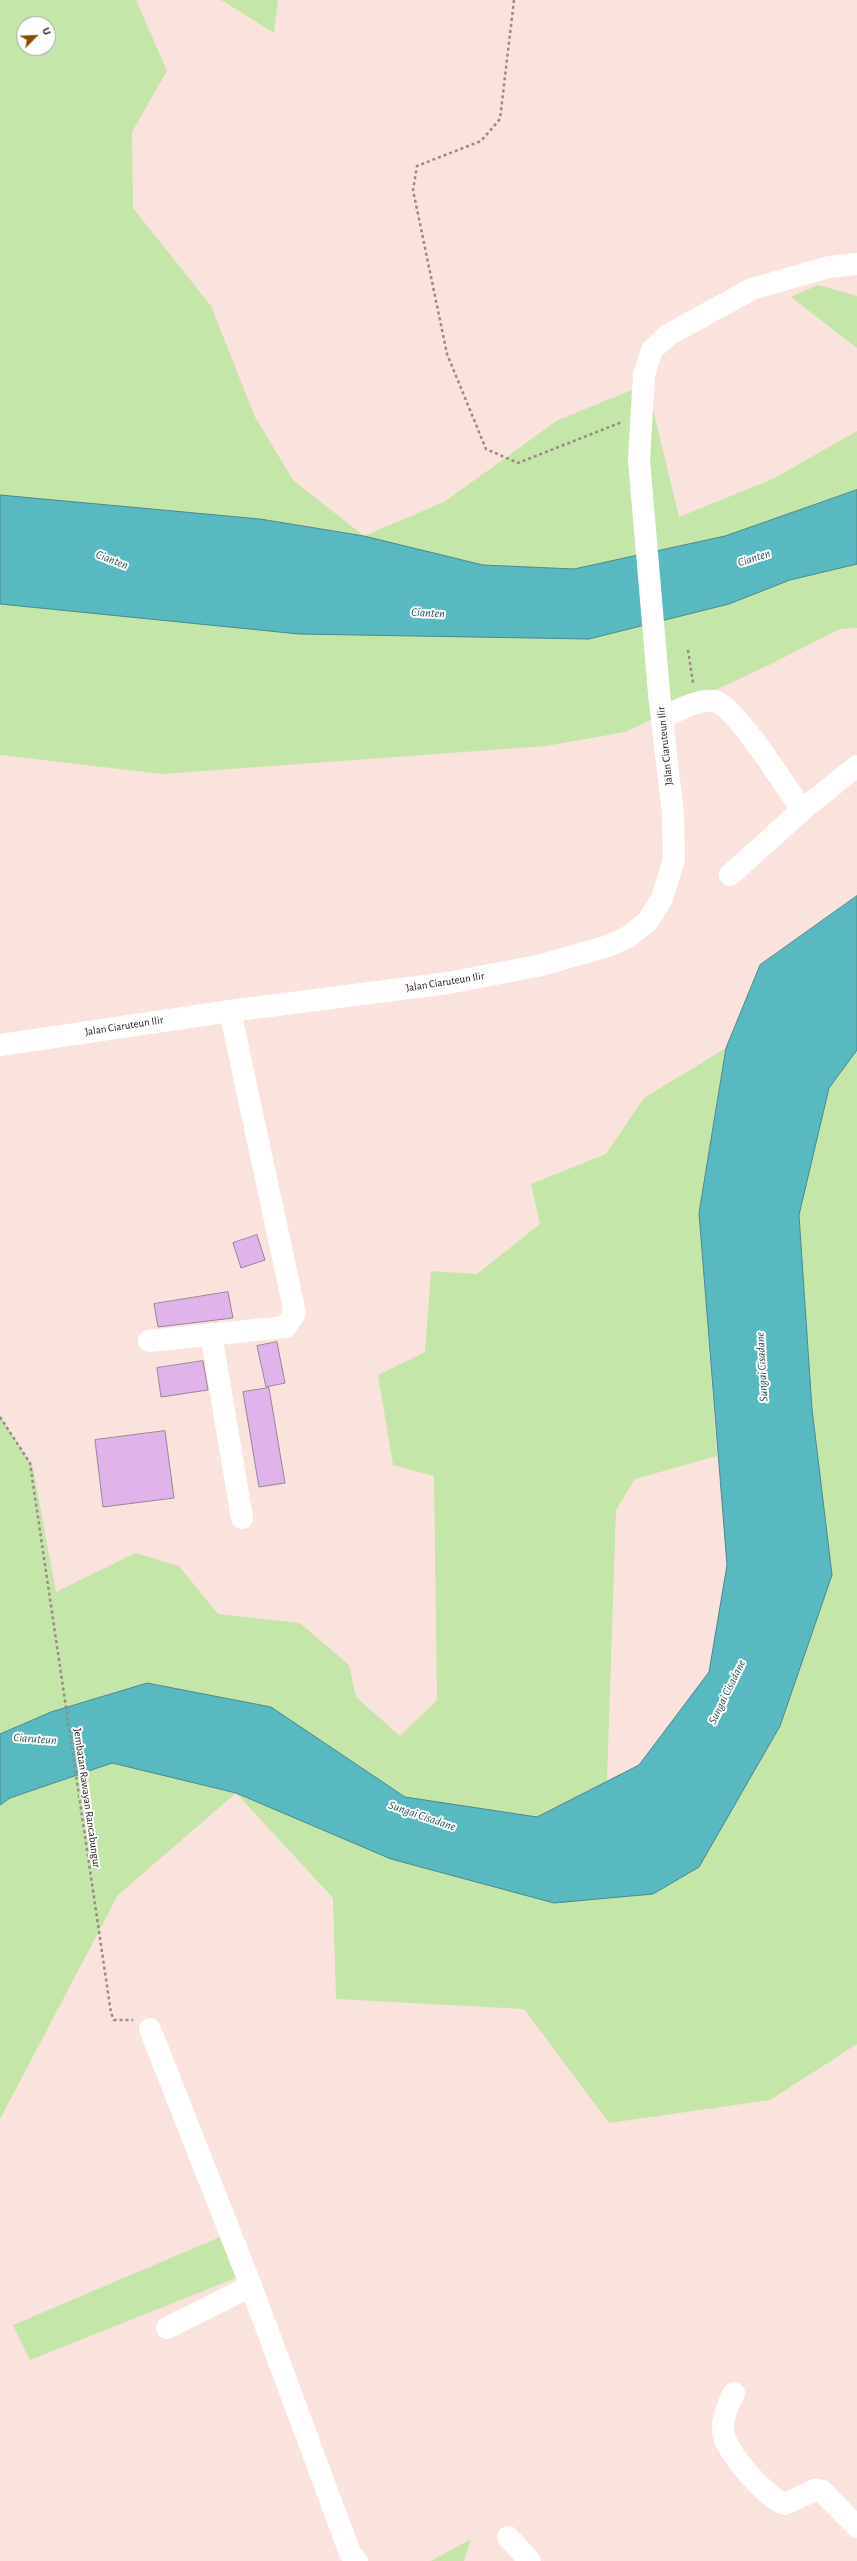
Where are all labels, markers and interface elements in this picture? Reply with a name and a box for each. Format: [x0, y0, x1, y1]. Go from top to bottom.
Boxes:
north arrow [16, 16, 56, 56]
text: U [40, 26, 53, 37]
water label: Cianten [736, 546, 772, 570]
water label: Cianten [94, 547, 130, 573]
water label: Cianten [411, 605, 445, 621]
street label: Jalan Ciaruteun Ilir [654, 706, 676, 786]
street label: Jalan Ciaruteun Ilir [405, 969, 485, 995]
street label: Jalan Ciaruteun Ilir [84, 1013, 164, 1039]
water label: Sungai Cisadane [753, 1332, 771, 1402]
water label: Sungai Cisadane [705, 1657, 749, 1727]
street label: Jembatan Rawayan Rancabungur [71, 1727, 103, 1869]
water label: Ciaruteun [13, 1730, 57, 1748]
water label: Sungai Cisadane [387, 1798, 457, 1834]

